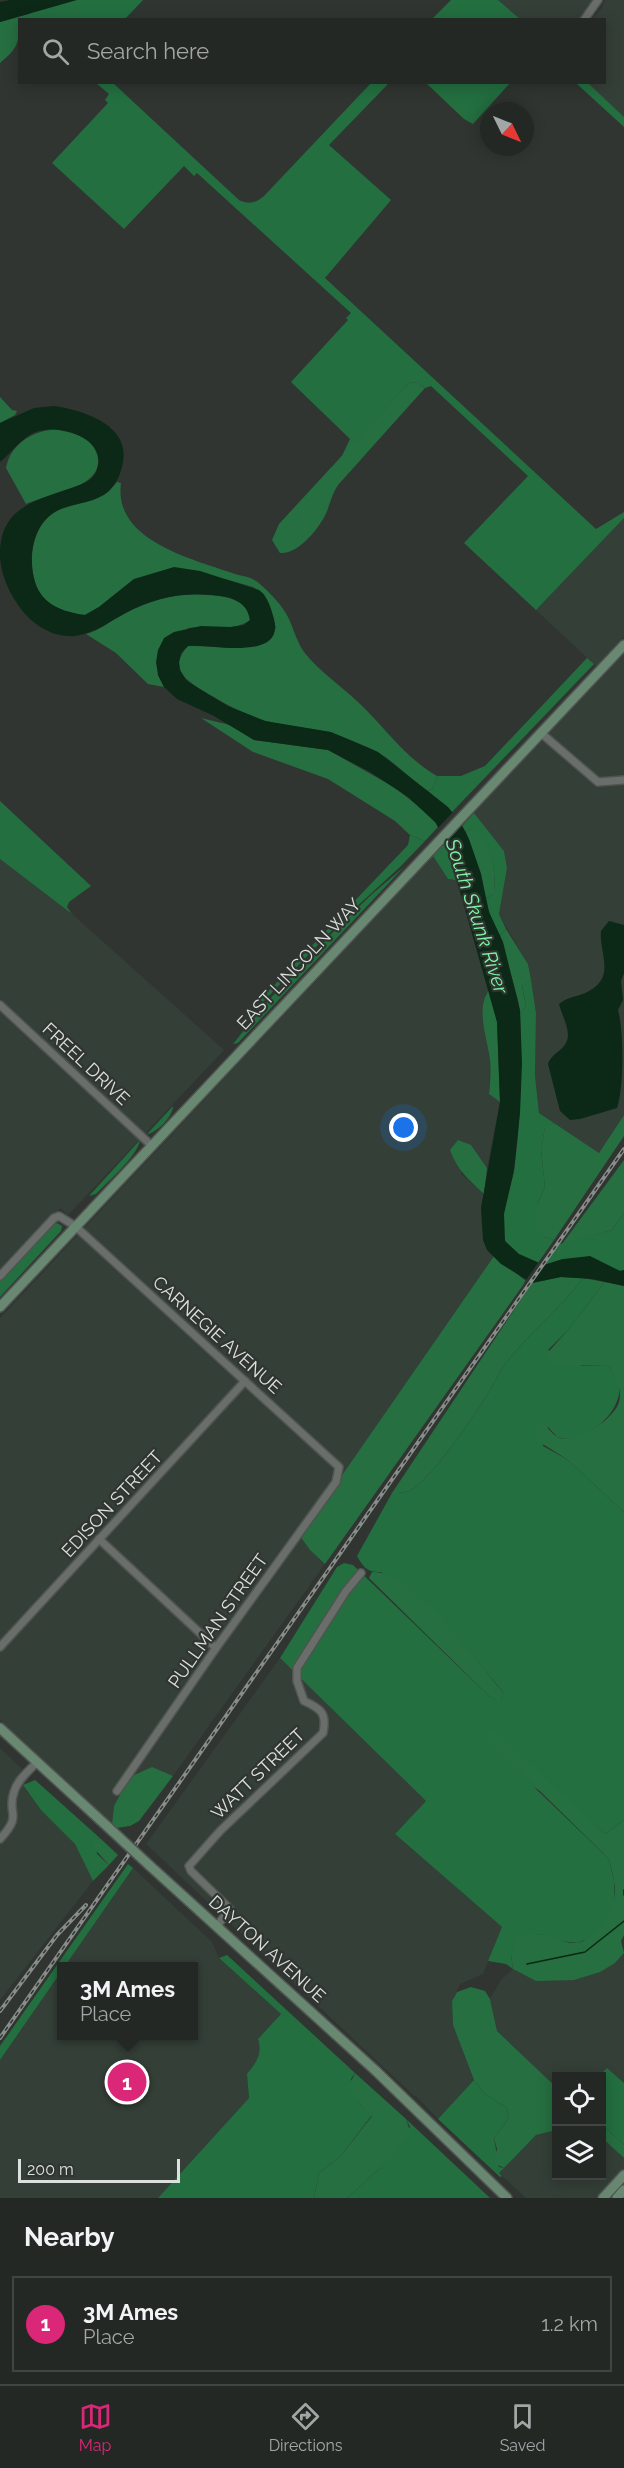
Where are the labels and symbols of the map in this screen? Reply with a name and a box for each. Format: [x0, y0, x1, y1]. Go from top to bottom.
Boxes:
north arrow [480, 102, 534, 156]
water label: South Skunk River [440, 834, 514, 998]
street label: EAST LINCOLN WAY [232, 893, 365, 1034]
street label: FREEL DRIVE [39, 1018, 134, 1109]
your location [389, 1113, 418, 1142]
street label: CARNEGIE AVENUE [149, 1271, 286, 1398]
street label: EDISON STREET [57, 1446, 166, 1561]
street label: PULLMAN STREET [163, 1550, 272, 1692]
street label: WATT STREET [207, 1724, 309, 1823]
street label: DAYTON AVENUE [205, 1891, 330, 2007]
pin: 1 [108, 2060, 146, 2104]
scale bar [18, 2156, 180, 2184]

